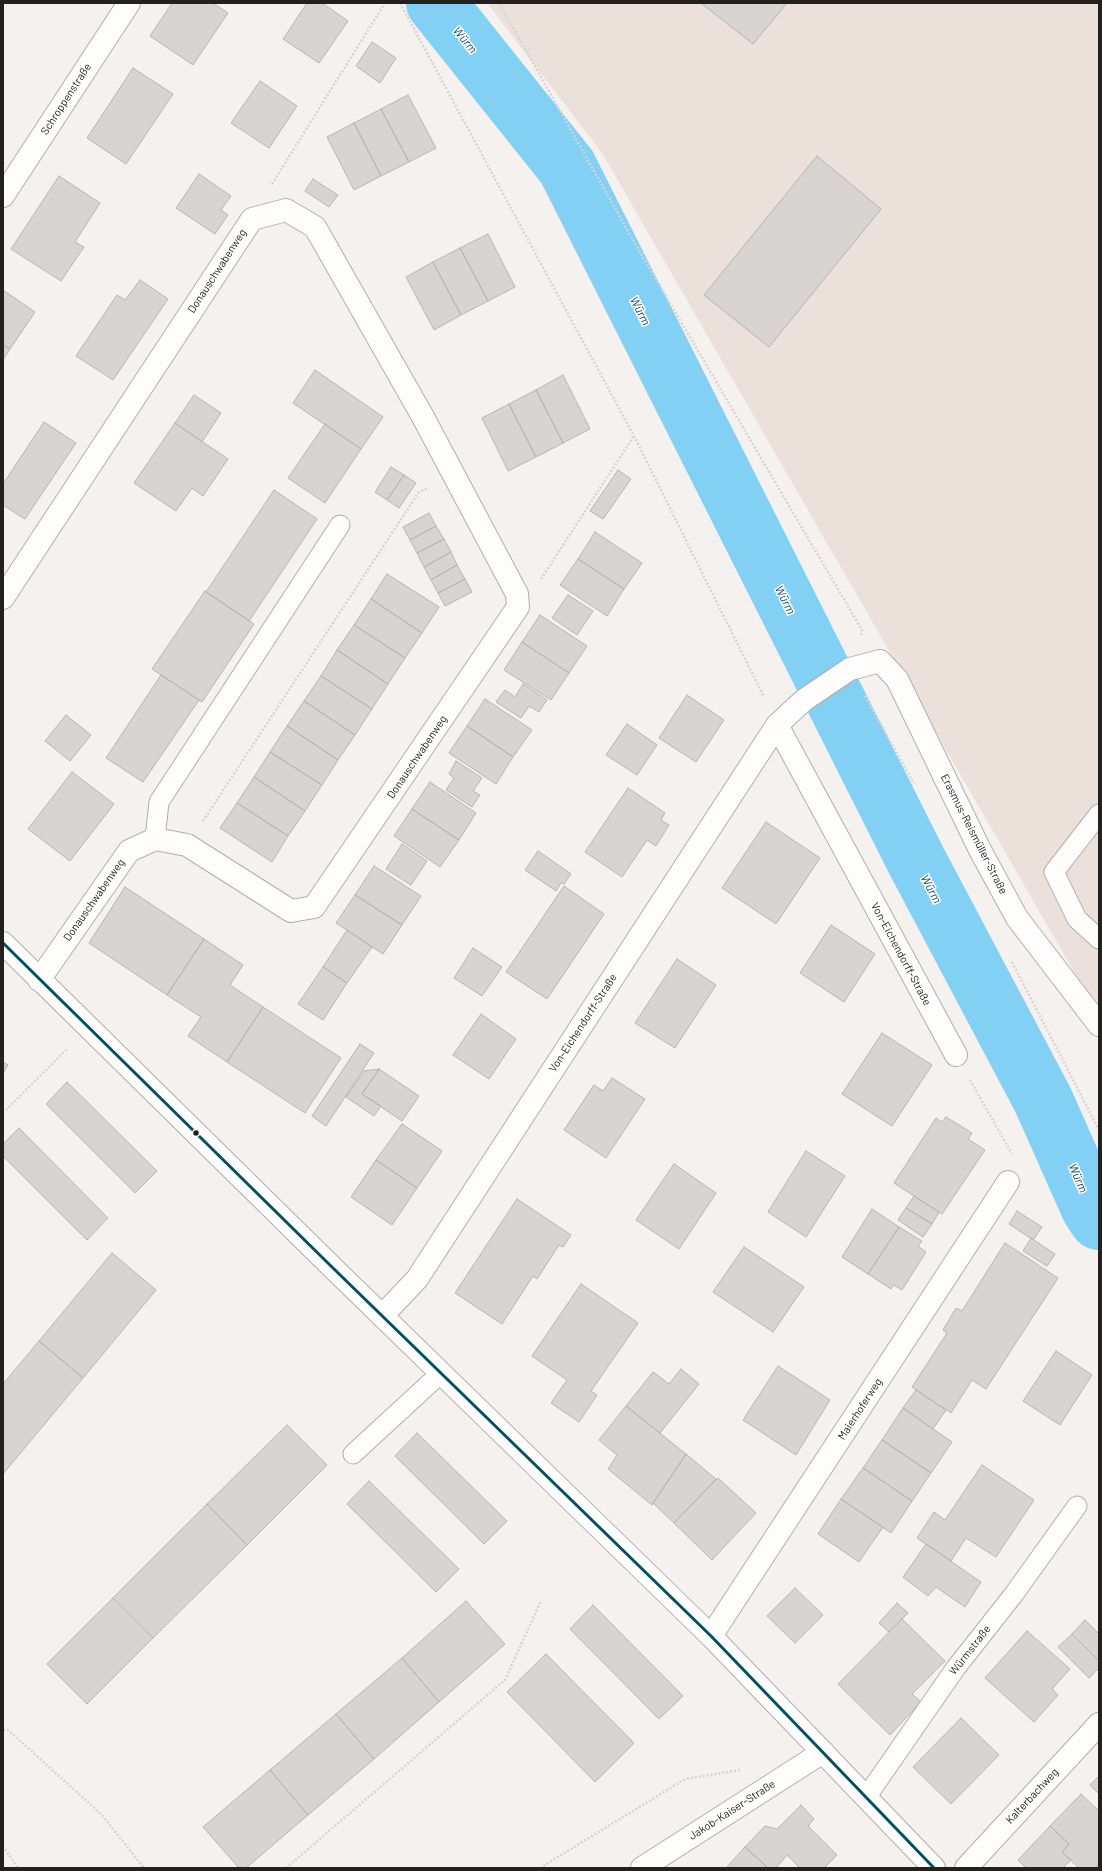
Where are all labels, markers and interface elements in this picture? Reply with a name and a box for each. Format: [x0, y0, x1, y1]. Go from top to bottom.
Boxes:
water label: Würm [450, 24, 480, 56]
street label: Schroppenstraße [38, 61, 94, 137]
street label: Donauschwabenweg [185, 226, 249, 316]
water label: Würm [627, 294, 653, 328]
water label: Würm [772, 583, 798, 617]
street label: Donauschwabenweg [384, 713, 450, 801]
street label: Erasmus-Reismüller-Straße [938, 772, 1010, 896]
street label: Donauschwabenweg [61, 856, 127, 944]
water label: Würm [918, 872, 944, 906]
street label: Von-Eichendorff-Straße [868, 900, 934, 1008]
street label: Von-Eichendorff-Straße [546, 971, 620, 1075]
unlabelled marker [191, 1128, 201, 1138]
water label: Würm [1065, 1161, 1091, 1195]
street label: Maierhoferweg [835, 1376, 885, 1442]
street label: Würmstraße [946, 1623, 994, 1677]
street label: Kalterbachweg [1003, 1765, 1061, 1827]
street label: Jakob-Kaiser-Straße [686, 1777, 778, 1843]

